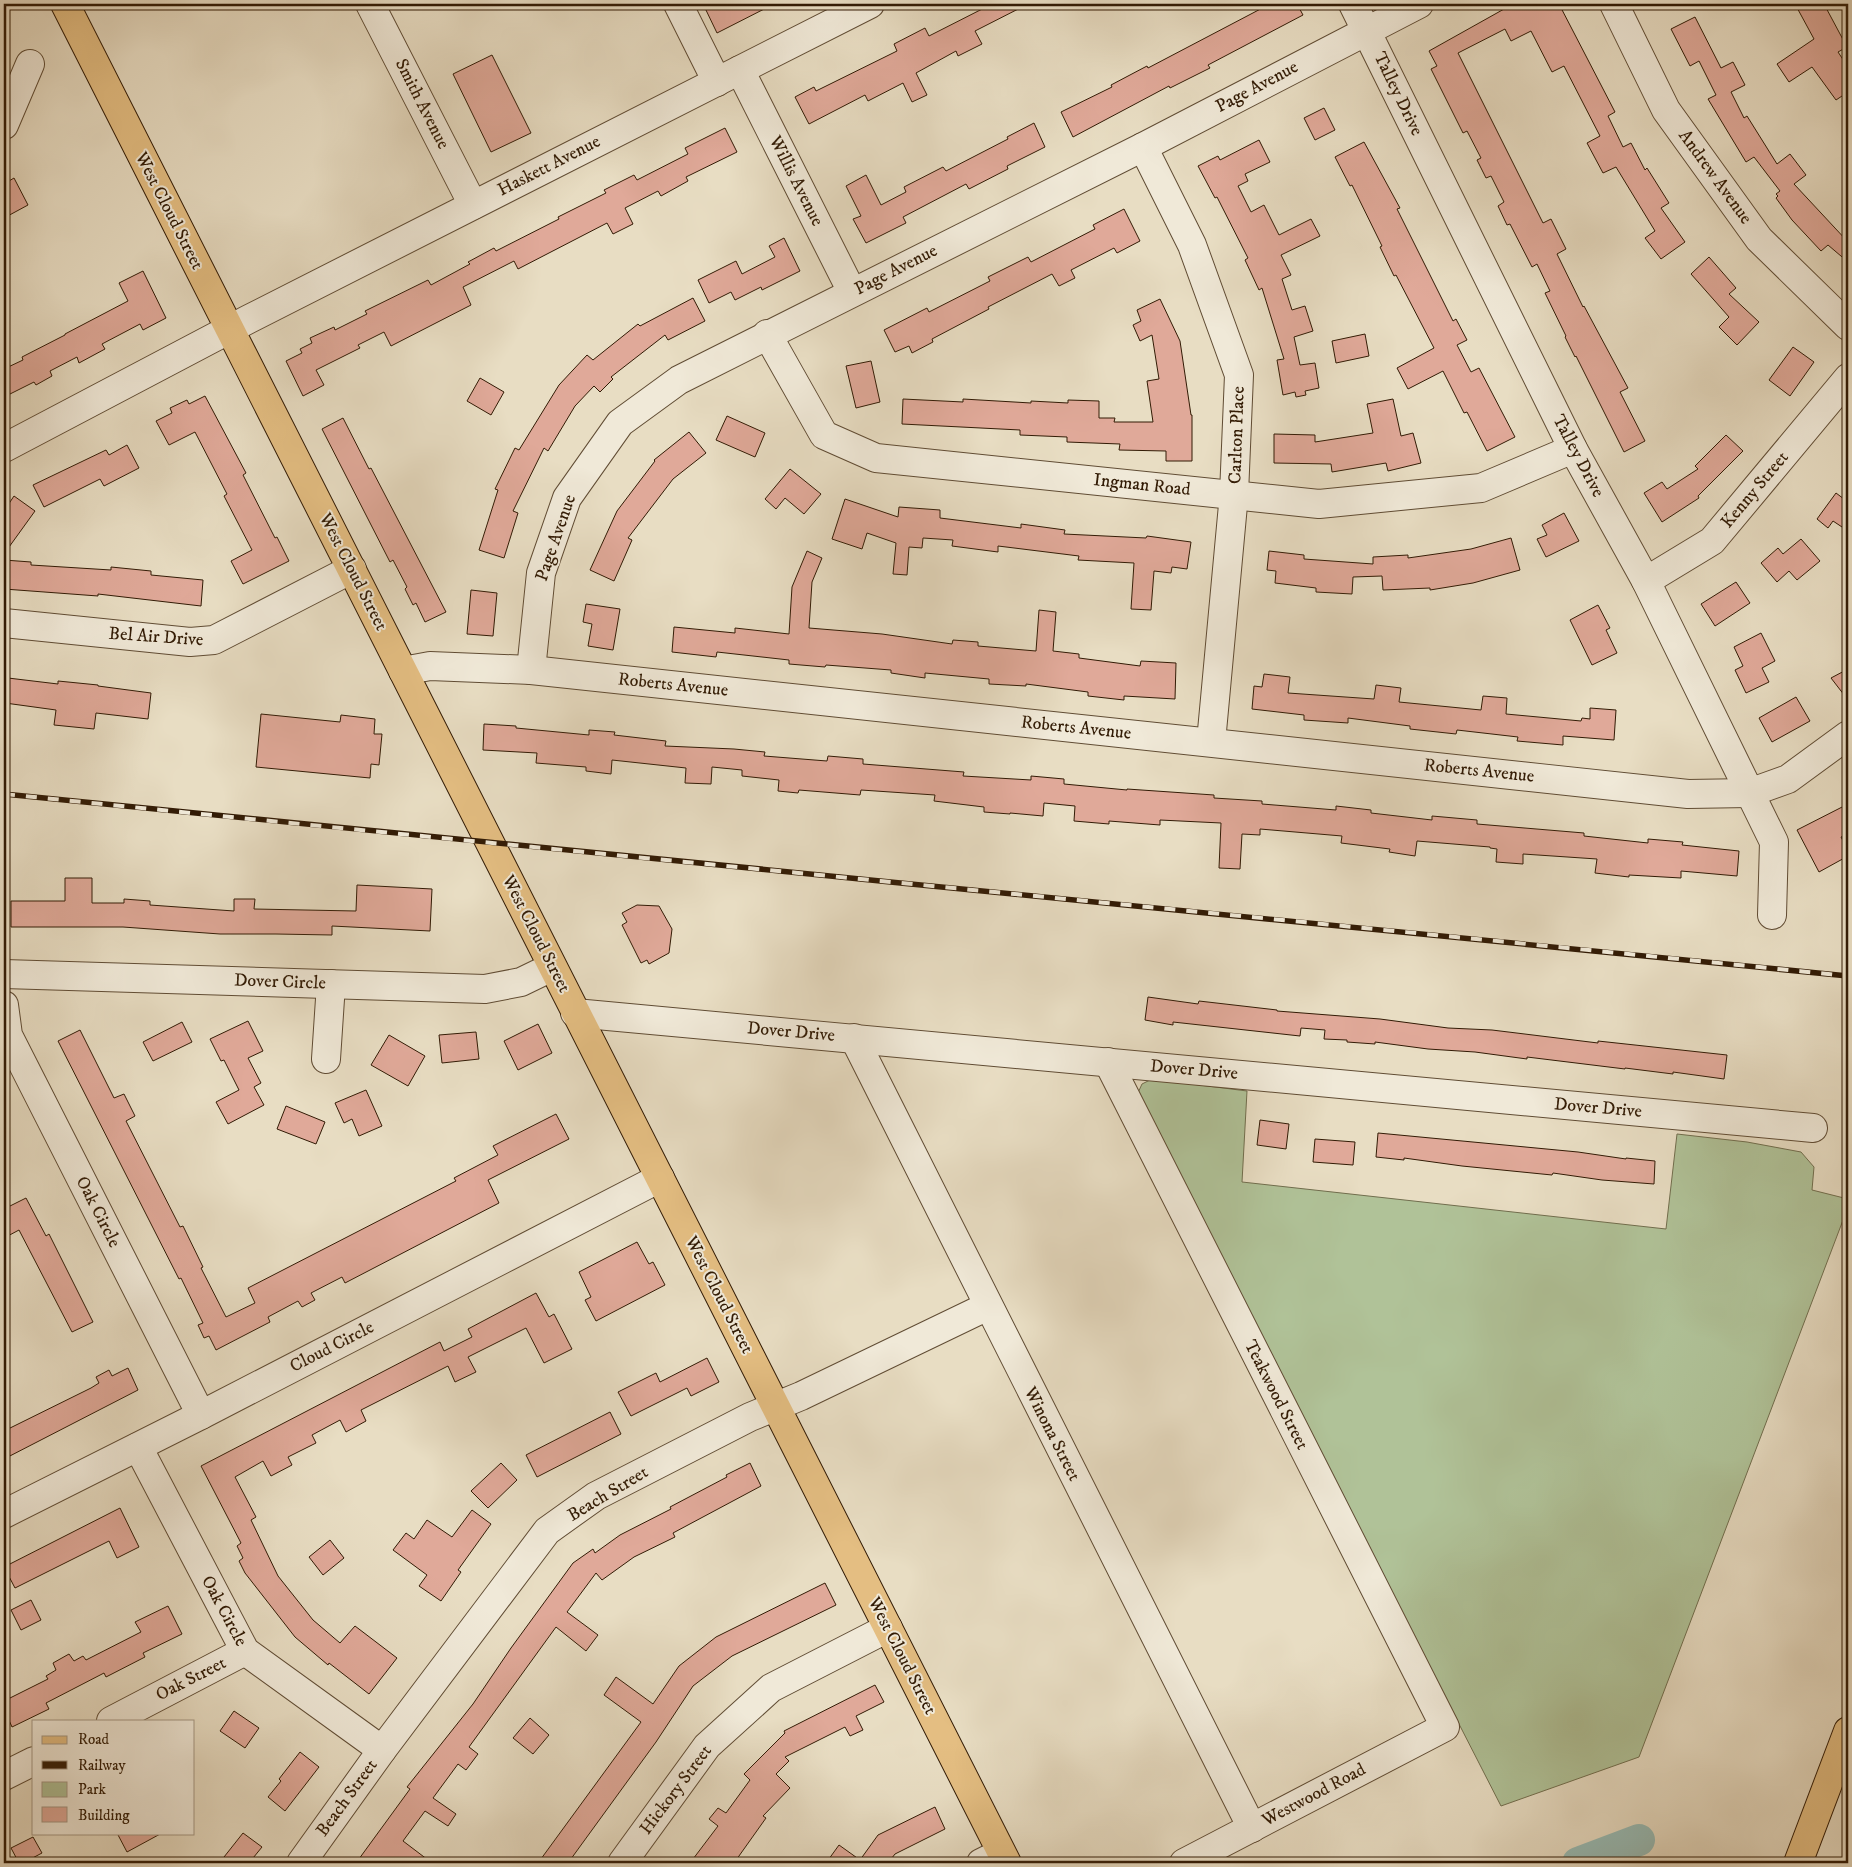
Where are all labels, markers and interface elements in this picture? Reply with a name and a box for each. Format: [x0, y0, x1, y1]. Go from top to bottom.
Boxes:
street label: Talley Drive [1368, 49, 1428, 139]
street label: Smith Avenue [390, 55, 454, 153]
street label: Page Avenue [1212, 56, 1302, 118]
street label: Andrew Avenue [1673, 126, 1757, 228]
street label: Haskett Avenue [494, 131, 604, 201]
street label: Willis Avenue [763, 131, 828, 230]
street label: West Cloud Street [129, 148, 208, 274]
street label: Page Avenue [851, 240, 941, 300]
street label: Carlton Place [1224, 386, 1250, 484]
street label: Talley Drive [1547, 411, 1609, 501]
street label: Kenny Street [1716, 447, 1794, 533]
street label: Ingman Road [1092, 469, 1192, 501]
street label: Page Avenue [531, 492, 581, 584]
street label: West Cloud Street [313, 509, 392, 635]
street label: Bel Air Drive [108, 623, 204, 651]
street label: Roberts Avenue [617, 668, 729, 702]
street label: Roberts Avenue [1020, 711, 1132, 745]
street label: Roberts Avenue [1423, 754, 1535, 788]
street label: West Cloud Street [496, 871, 575, 997]
street label: Dover Circle [234, 969, 326, 995]
street label: Dover Drive [746, 1017, 836, 1047]
street label: Dover Drive [1149, 1055, 1239, 1085]
street label: Dover Drive [1553, 1093, 1643, 1123]
street label: Oak Circle [71, 1173, 125, 1251]
street label: West Cloud Street [679, 1232, 758, 1358]
street label: Cloud Circle [286, 1316, 378, 1378]
street label: Teakwood Street [1239, 1336, 1313, 1454]
street label: Winona Street [1018, 1382, 1085, 1485]
street label: Beach Street [564, 1461, 652, 1527]
street label: Oak Circle [196, 1572, 252, 1650]
street label: West Cloud Street [862, 1593, 941, 1719]
street label: Oak Street [152, 1652, 230, 1706]
legend [32, 1720, 195, 1834]
text: Road [78, 1730, 110, 1749]
street label: Hickory Street [635, 1741, 717, 1839]
street label: Beach Street [312, 1755, 383, 1841]
text: Railway [78, 1756, 126, 1775]
street label: Westwood Road [1258, 1759, 1369, 1832]
text: Park [78, 1780, 107, 1799]
text: Building [78, 1806, 130, 1825]

